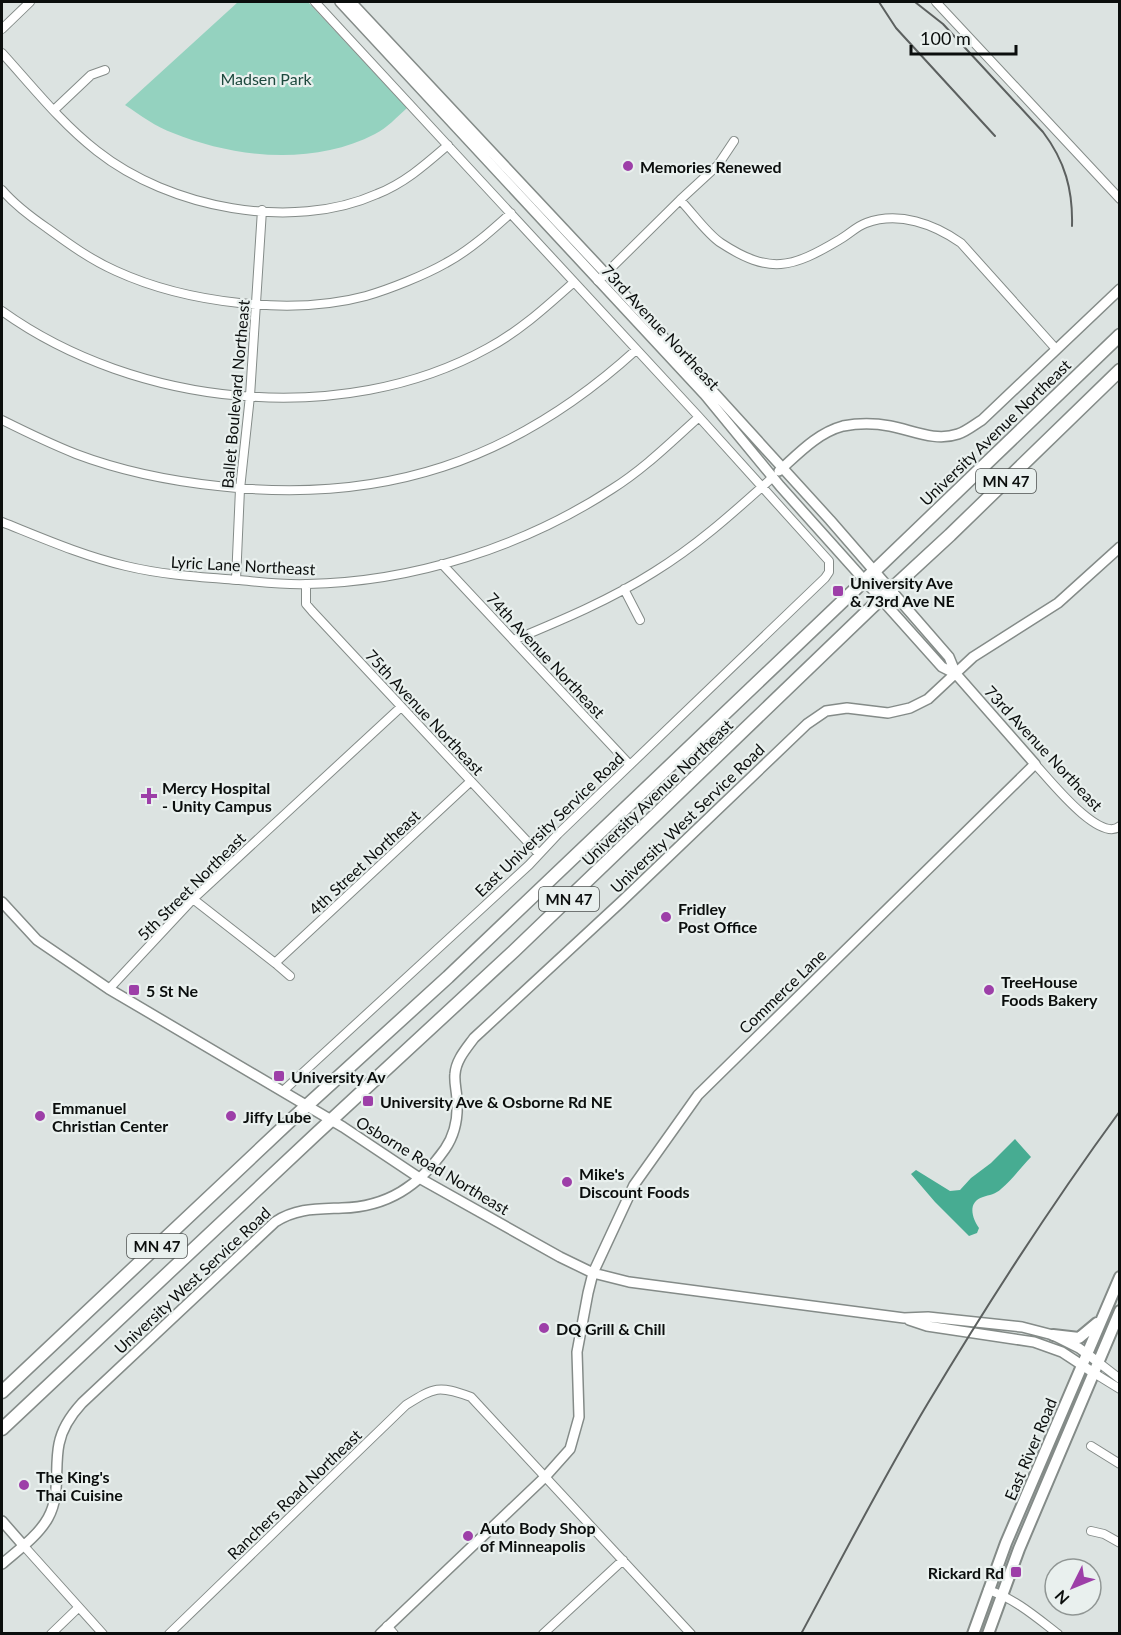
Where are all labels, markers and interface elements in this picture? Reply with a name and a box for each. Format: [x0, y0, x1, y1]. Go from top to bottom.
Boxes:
scale bar [911, 18, 1016, 56]
text: 100 m [920, 27, 971, 49]
park label: Madsen Park [220, 69, 312, 88]
place label: Memories Renewed [640, 157, 782, 176]
marker: Memories Renewed [621, 159, 635, 173]
street label: 73rd Avenue Northeast [598, 260, 724, 394]
street label: Ballet Boulevard Northeast [217, 299, 253, 489]
street label: University Avenue Northeast [916, 355, 1074, 509]
road number: MN 47 [976, 469, 1036, 493]
street label: Lyric Lane Northeast [170, 552, 316, 578]
place label: University Ave & 73rd Ave NE [850, 573, 955, 610]
marker: University Ave & 73rd Ave NE [831, 584, 845, 598]
street label: 74th Avenue Northeast [483, 588, 609, 722]
street label: 75th Avenue Northeast [362, 645, 488, 779]
street label: 73rd Avenue Northeast [981, 681, 1107, 815]
street label: University Avenue Northeast [578, 715, 736, 869]
street label: University West Service Road [606, 740, 768, 896]
street label: East University Service Road [471, 748, 627, 900]
place label: Mercy Hospital - Unity Campus [162, 778, 272, 815]
marker: Mercy Hospital - Unity Campus [140, 787, 158, 805]
street label: 4th Street Northeast [305, 805, 424, 918]
street label: 5th Street Northeast [133, 828, 249, 944]
road number: MN 47 [539, 887, 599, 911]
place label: Fridley Post Office [678, 899, 758, 936]
marker: Fridley Post Office [659, 910, 673, 924]
street label: Commerce Lane [735, 945, 829, 1037]
place label: TreeHouse Foods Bakery [1001, 972, 1098, 1009]
place label: 5 St Ne [146, 981, 199, 1000]
marker: 5 St Ne [127, 983, 141, 997]
marker: TreeHouse Foods Bakery [982, 983, 996, 997]
place label: University Av [291, 1067, 386, 1086]
marker: University Av [272, 1069, 286, 1083]
place label: University Ave & Osborne Rd NE [380, 1092, 612, 1111]
marker: University Ave & Osborne Rd NE [361, 1094, 375, 1108]
place label: Emmanuel Christian Center [52, 1098, 168, 1135]
place label: Jiffy Lube [243, 1107, 312, 1126]
marker: Emmanuel Christian Center [33, 1109, 47, 1123]
marker: Jiffy Lube [224, 1109, 238, 1123]
street label: Osborne Road Northeast [353, 1112, 513, 1218]
place label: Mike's Discount Foods [579, 1164, 690, 1201]
marker: Mike's Discount Foods [560, 1175, 574, 1189]
street label: University West Service Road [110, 1203, 274, 1357]
road number: MN 47 [127, 1234, 187, 1258]
place label: DQ Grill & Chill [556, 1319, 665, 1338]
marker: DQ Grill & Chill [537, 1321, 551, 1335]
street label: East River Road [1000, 1395, 1060, 1503]
street label: Ranchers Road Northeast [223, 1425, 365, 1563]
place label: The King's Thai Cuisine [36, 1467, 123, 1504]
marker: The King's Thai Cuisine [17, 1478, 31, 1492]
place label: Auto Body Shop of Minneapolis [479, 1518, 596, 1555]
marker: Auto Body Shop of Minneapolis [461, 1529, 475, 1543]
north arrow [1043, 1557, 1103, 1617]
place label: Rickard Rd [928, 1563, 1004, 1582]
marker: Rickard Rd [1009, 1565, 1023, 1579]
text: N [1051, 1587, 1073, 1609]

